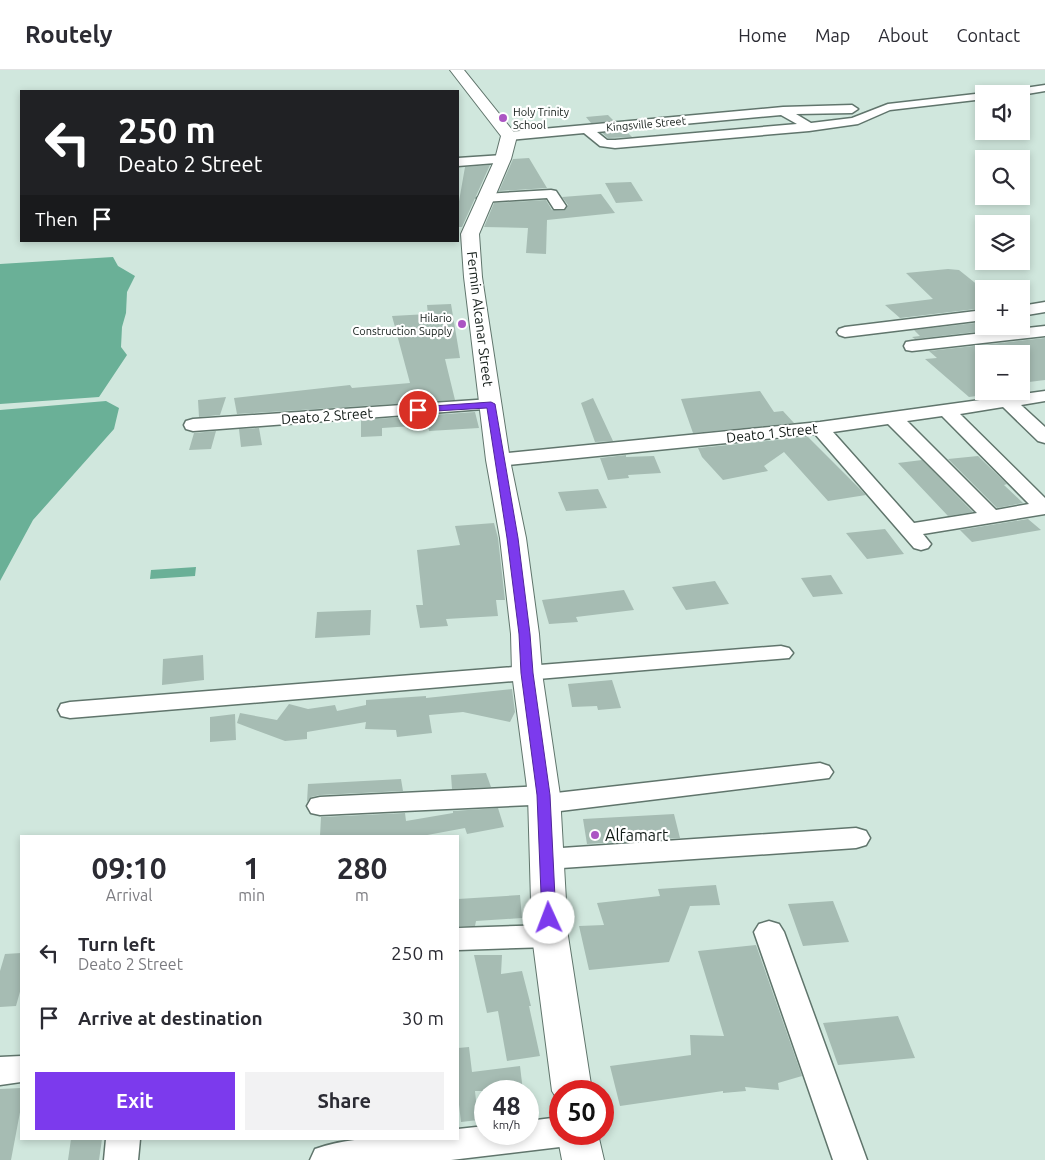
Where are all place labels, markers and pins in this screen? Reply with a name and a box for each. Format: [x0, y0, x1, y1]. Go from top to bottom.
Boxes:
place label: Holy Trinity School [513, 106, 570, 131]
marker: Holy Trinity School [497, 112, 509, 124]
place label: Hilario Construction Supply [353, 312, 453, 337]
marker: Hilario Construction Supply [456, 318, 468, 330]
pin [397, 389, 439, 431]
place label: Alfamart [605, 826, 669, 844]
marker: Alfamart [589, 829, 601, 841]

